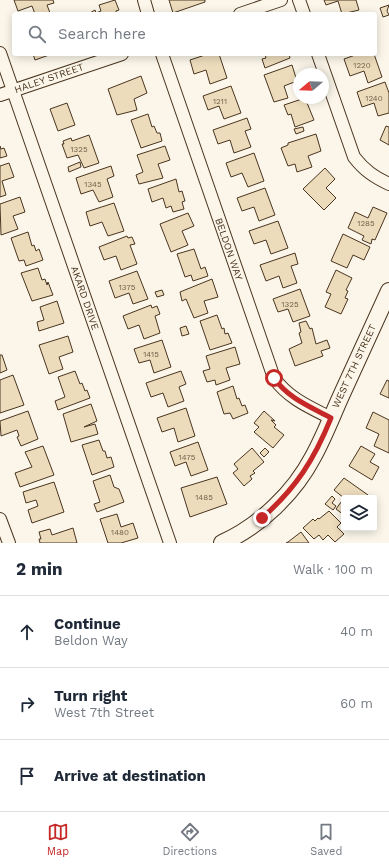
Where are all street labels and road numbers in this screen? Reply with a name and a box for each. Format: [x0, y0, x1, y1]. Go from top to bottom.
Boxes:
street label: HALEY STREET [13, 61, 85, 95]
street label: BELDON WAY [213, 216, 245, 282]
street label: AKARD DRIVE [69, 265, 101, 331]
street label: WEST 7TH STREET [330, 322, 378, 410]

